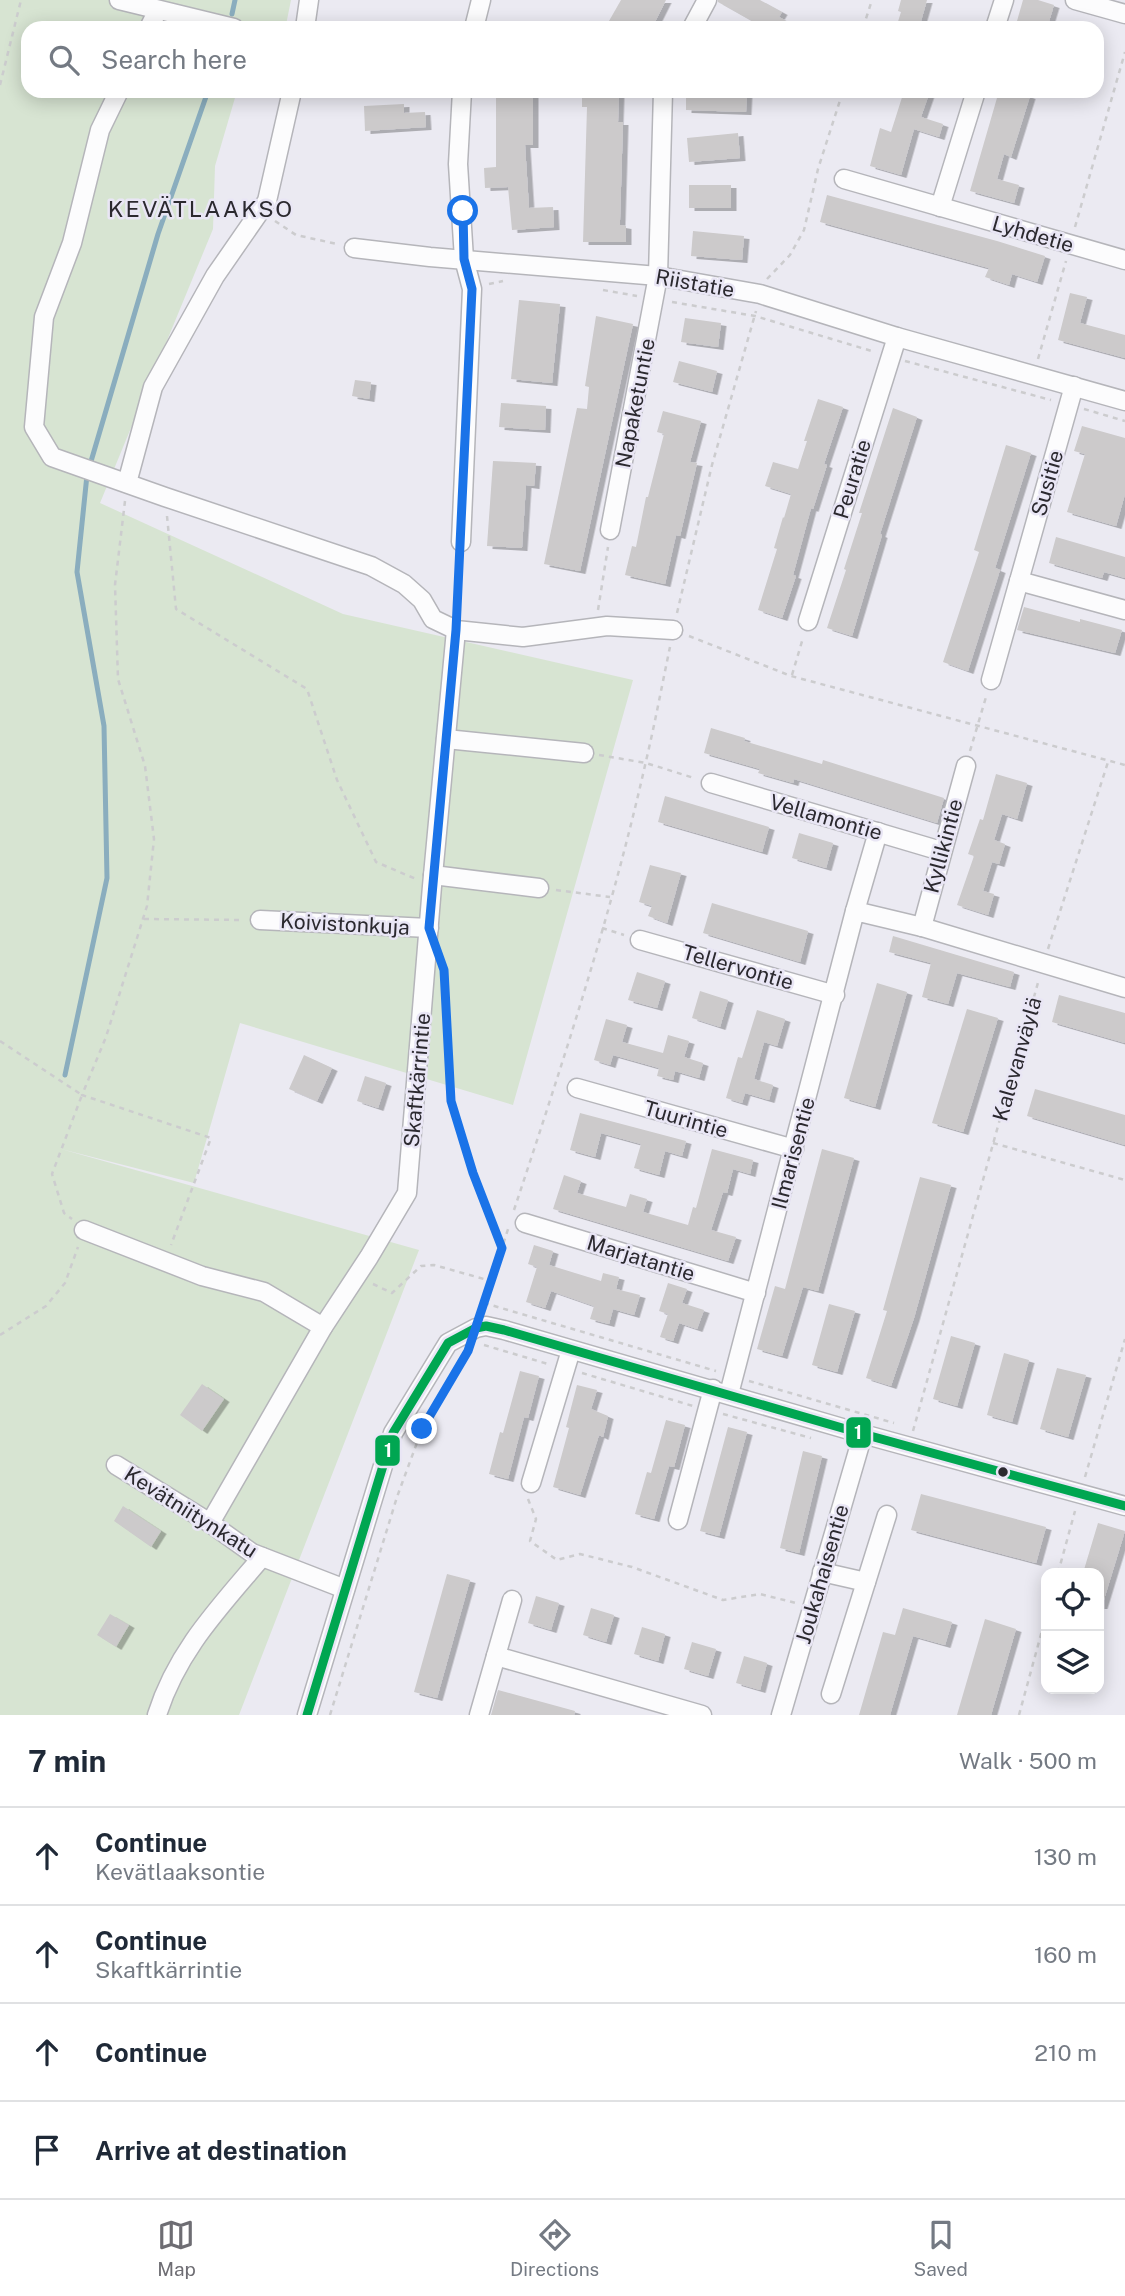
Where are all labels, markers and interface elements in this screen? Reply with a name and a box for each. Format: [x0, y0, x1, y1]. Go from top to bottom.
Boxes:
search box [21, 21, 1104, 98]
icon: search [45, 41, 83, 79]
text: Search here [101, 44, 247, 75]
district label: KEVÄTLAAKSO [108, 195, 294, 222]
route start [447, 195, 478, 226]
street label: Lyhdetie [989, 210, 1077, 258]
street label: Riistatie [654, 264, 736, 302]
street label: Napaketuntie [610, 336, 660, 470]
street label: Peuratie [828, 436, 876, 522]
street label: Susitie [1026, 447, 1068, 519]
street label: Vellamontie [767, 789, 885, 845]
street label: Kyllikintie [918, 796, 968, 896]
street label: Koivistonkuja [280, 908, 410, 940]
street label: Tellervontie [680, 939, 796, 995]
street label: Kalevanväylä [987, 994, 1047, 1124]
street label: Skaftkärrintie [399, 1012, 435, 1148]
street label: Ilmarisentie [766, 1094, 820, 1212]
street label: Tuurintie [641, 1095, 731, 1143]
street label: Marjatantie [584, 1230, 698, 1286]
route end [406, 1413, 437, 1444]
line badge: 1 [845, 1416, 872, 1449]
text: 1 [854, 1421, 862, 1443]
line badge: 1 [374, 1434, 401, 1467]
text: 1 [384, 1439, 392, 1461]
street label: Kevätniitynkatu [120, 1461, 262, 1563]
unlabelled marker [996, 1465, 1010, 1479]
street label: Joukahaisentie [790, 1501, 854, 1647]
map controls [1041, 1568, 1104, 1694]
button: locate [1041, 1568, 1104, 1631]
button: layers [1041, 1631, 1104, 1694]
text: 7 min [28, 1743, 106, 1779]
text: Walk · 500 m [959, 1747, 1097, 1774]
text: Continue [95, 1827, 207, 1858]
icon: ahead [28, 1837, 66, 1875]
text: 130 m [1034, 1843, 1097, 1870]
text: Kevätlaaksontie [95, 1858, 265, 1885]
text: Continue [95, 1925, 207, 1956]
icon: ahead [28, 1935, 66, 1973]
text: 160 m [1034, 1941, 1097, 1968]
text: Skaftkärrintie [95, 1956, 242, 1983]
icon: ahead [28, 2033, 66, 2071]
text: Continue [95, 2037, 207, 2068]
text: 210 m [1034, 2039, 1097, 2066]
icon: arrive [28, 2131, 66, 2169]
text: Arrive at destination [95, 2135, 347, 2166]
tab: Map [157, 2216, 196, 2280]
tab: Directions [510, 2216, 599, 2280]
tab: Saved [914, 2216, 968, 2280]

